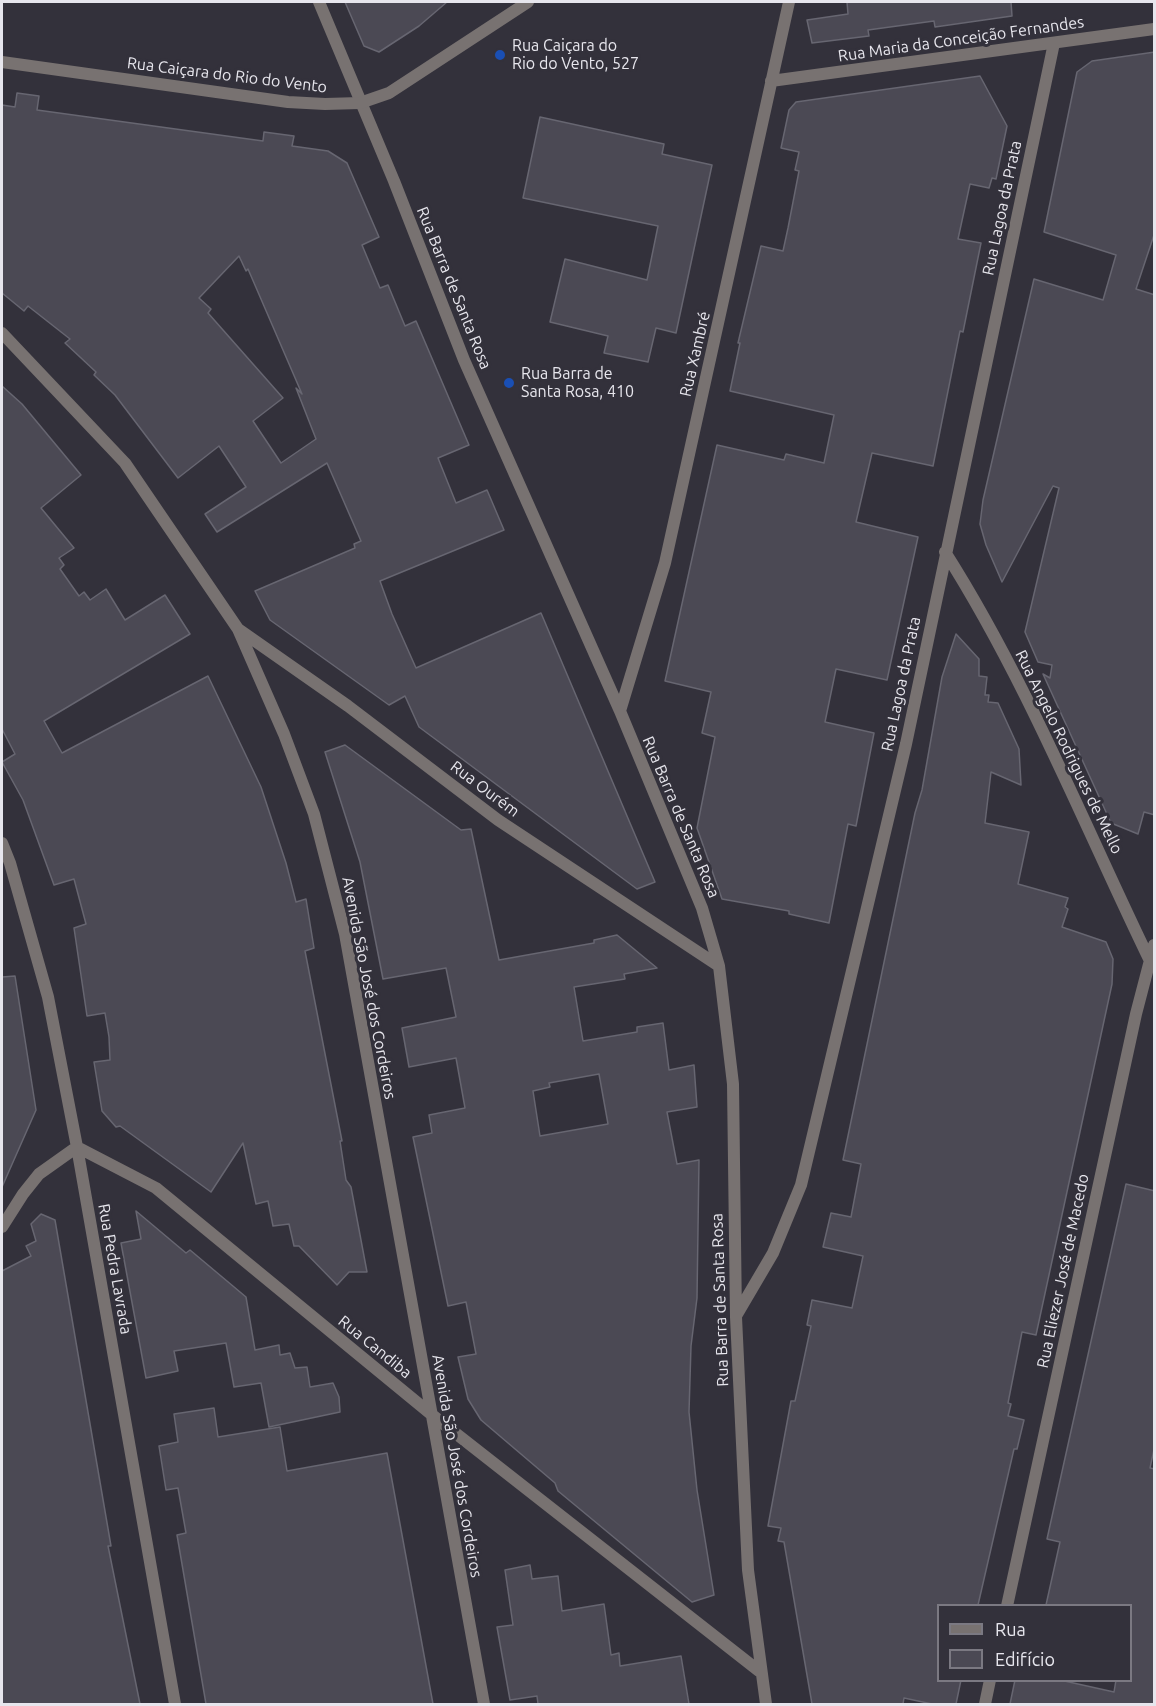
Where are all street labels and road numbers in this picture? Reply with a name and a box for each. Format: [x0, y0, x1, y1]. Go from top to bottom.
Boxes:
street label: Rua Maria da Conceição Fernandes [837, 12, 1085, 66]
street label: Rua Caiçara do Rio do Vento [126, 53, 328, 97]
street label: Rua Lagoa da Prata [978, 139, 1026, 277]
street label: Rua Barra de Santa Rosa [413, 204, 495, 372]
street label: Rua Xambré [676, 309, 714, 399]
street label: Rua Lagoa da Prata [877, 615, 925, 753]
street label: Rua Angelo Rodrigues de Mello [1011, 647, 1127, 857]
street label: Rua Barra de Santa Rosa [638, 733, 724, 901]
street label: Rua Ourém [447, 757, 523, 821]
street label: Avenida São José dos Cordeiros [338, 875, 400, 1101]
street label: Rua Eliezer José de Macedo [1033, 1172, 1093, 1370]
street label: Rua Pedra Lavrada [94, 1202, 136, 1336]
street label: Rua Barra de Santa Rosa [707, 1213, 733, 1387]
street label: Rua Candiba [334, 1312, 416, 1382]
street label: Avenida São José dos Cordeiros [428, 1353, 486, 1579]

